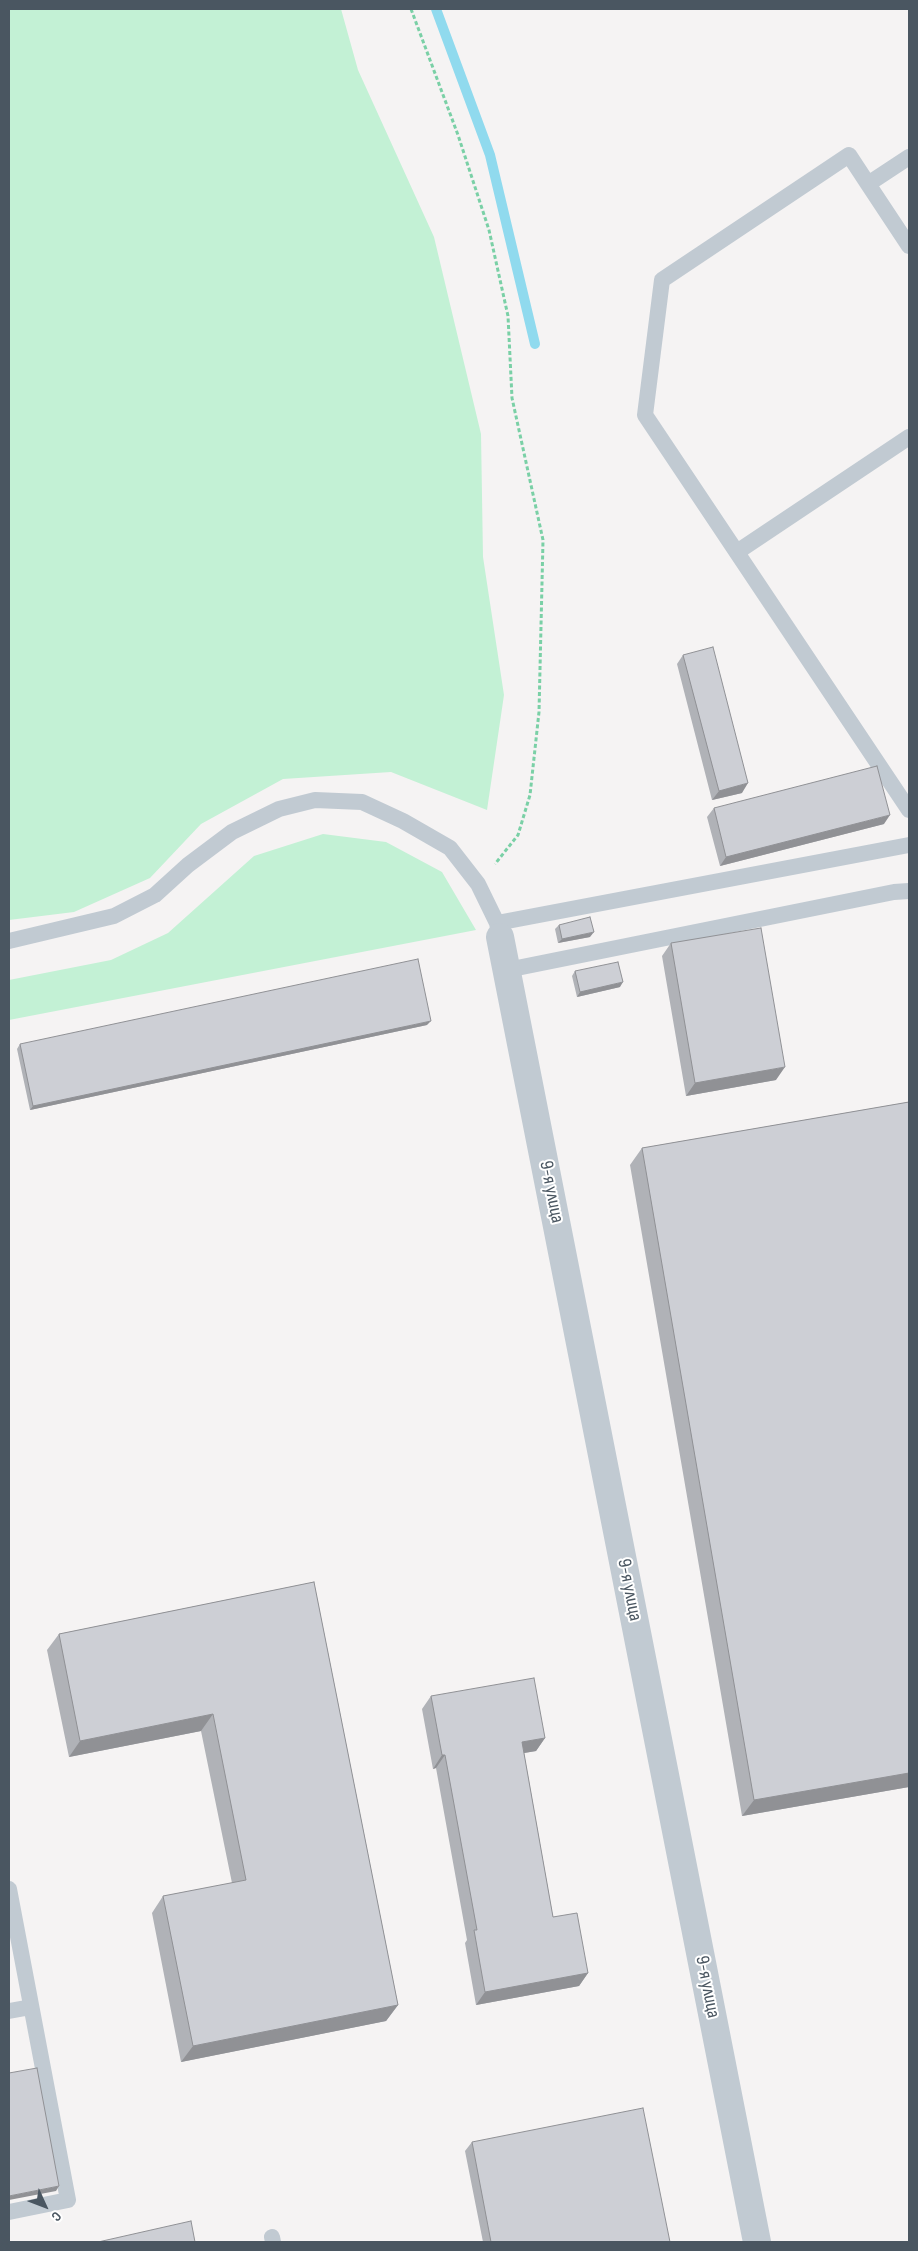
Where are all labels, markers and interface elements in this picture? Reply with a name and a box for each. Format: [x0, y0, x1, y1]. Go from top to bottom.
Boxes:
street label: 9-я улица [534, 1159, 568, 1225]
street label: 9-я улица [612, 1557, 646, 1623]
street label: 9-я улица [690, 1954, 724, 2020]
north arrow [20, 2181, 70, 2231]
text: С [48, 2208, 65, 2225]

